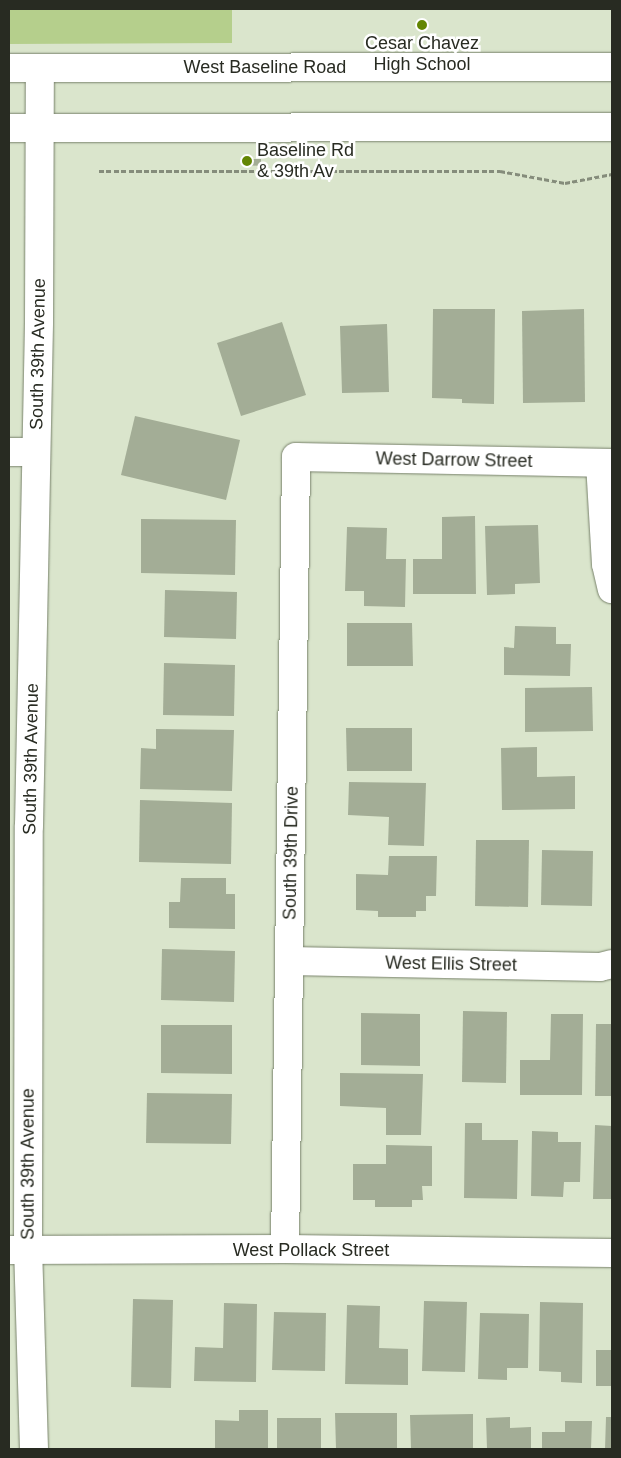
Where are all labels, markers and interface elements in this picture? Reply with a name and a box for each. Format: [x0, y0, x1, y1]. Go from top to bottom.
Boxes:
marker: Cesar Chavez High School [416, 19, 428, 31]
place label: Cesar Chavez High School [365, 33, 479, 76]
street label: West Baseline Road [184, 56, 346, 78]
place label: Baseline Rd & 39th Av [257, 140, 354, 182]
marker: Baseline Rd & 39th Av [241, 155, 253, 167]
street label: South 39th Avenue [26, 277, 50, 431]
street label: West Darrow Street [375, 448, 533, 472]
street label: South 39th Avenue [19, 682, 43, 836]
street label: South 39th Drive [279, 786, 303, 920]
street label: West Ellis Street [385, 952, 517, 976]
street label: South 39th Avenue [17, 1088, 39, 1240]
street label: West Pollack Street [233, 1239, 389, 1261]

